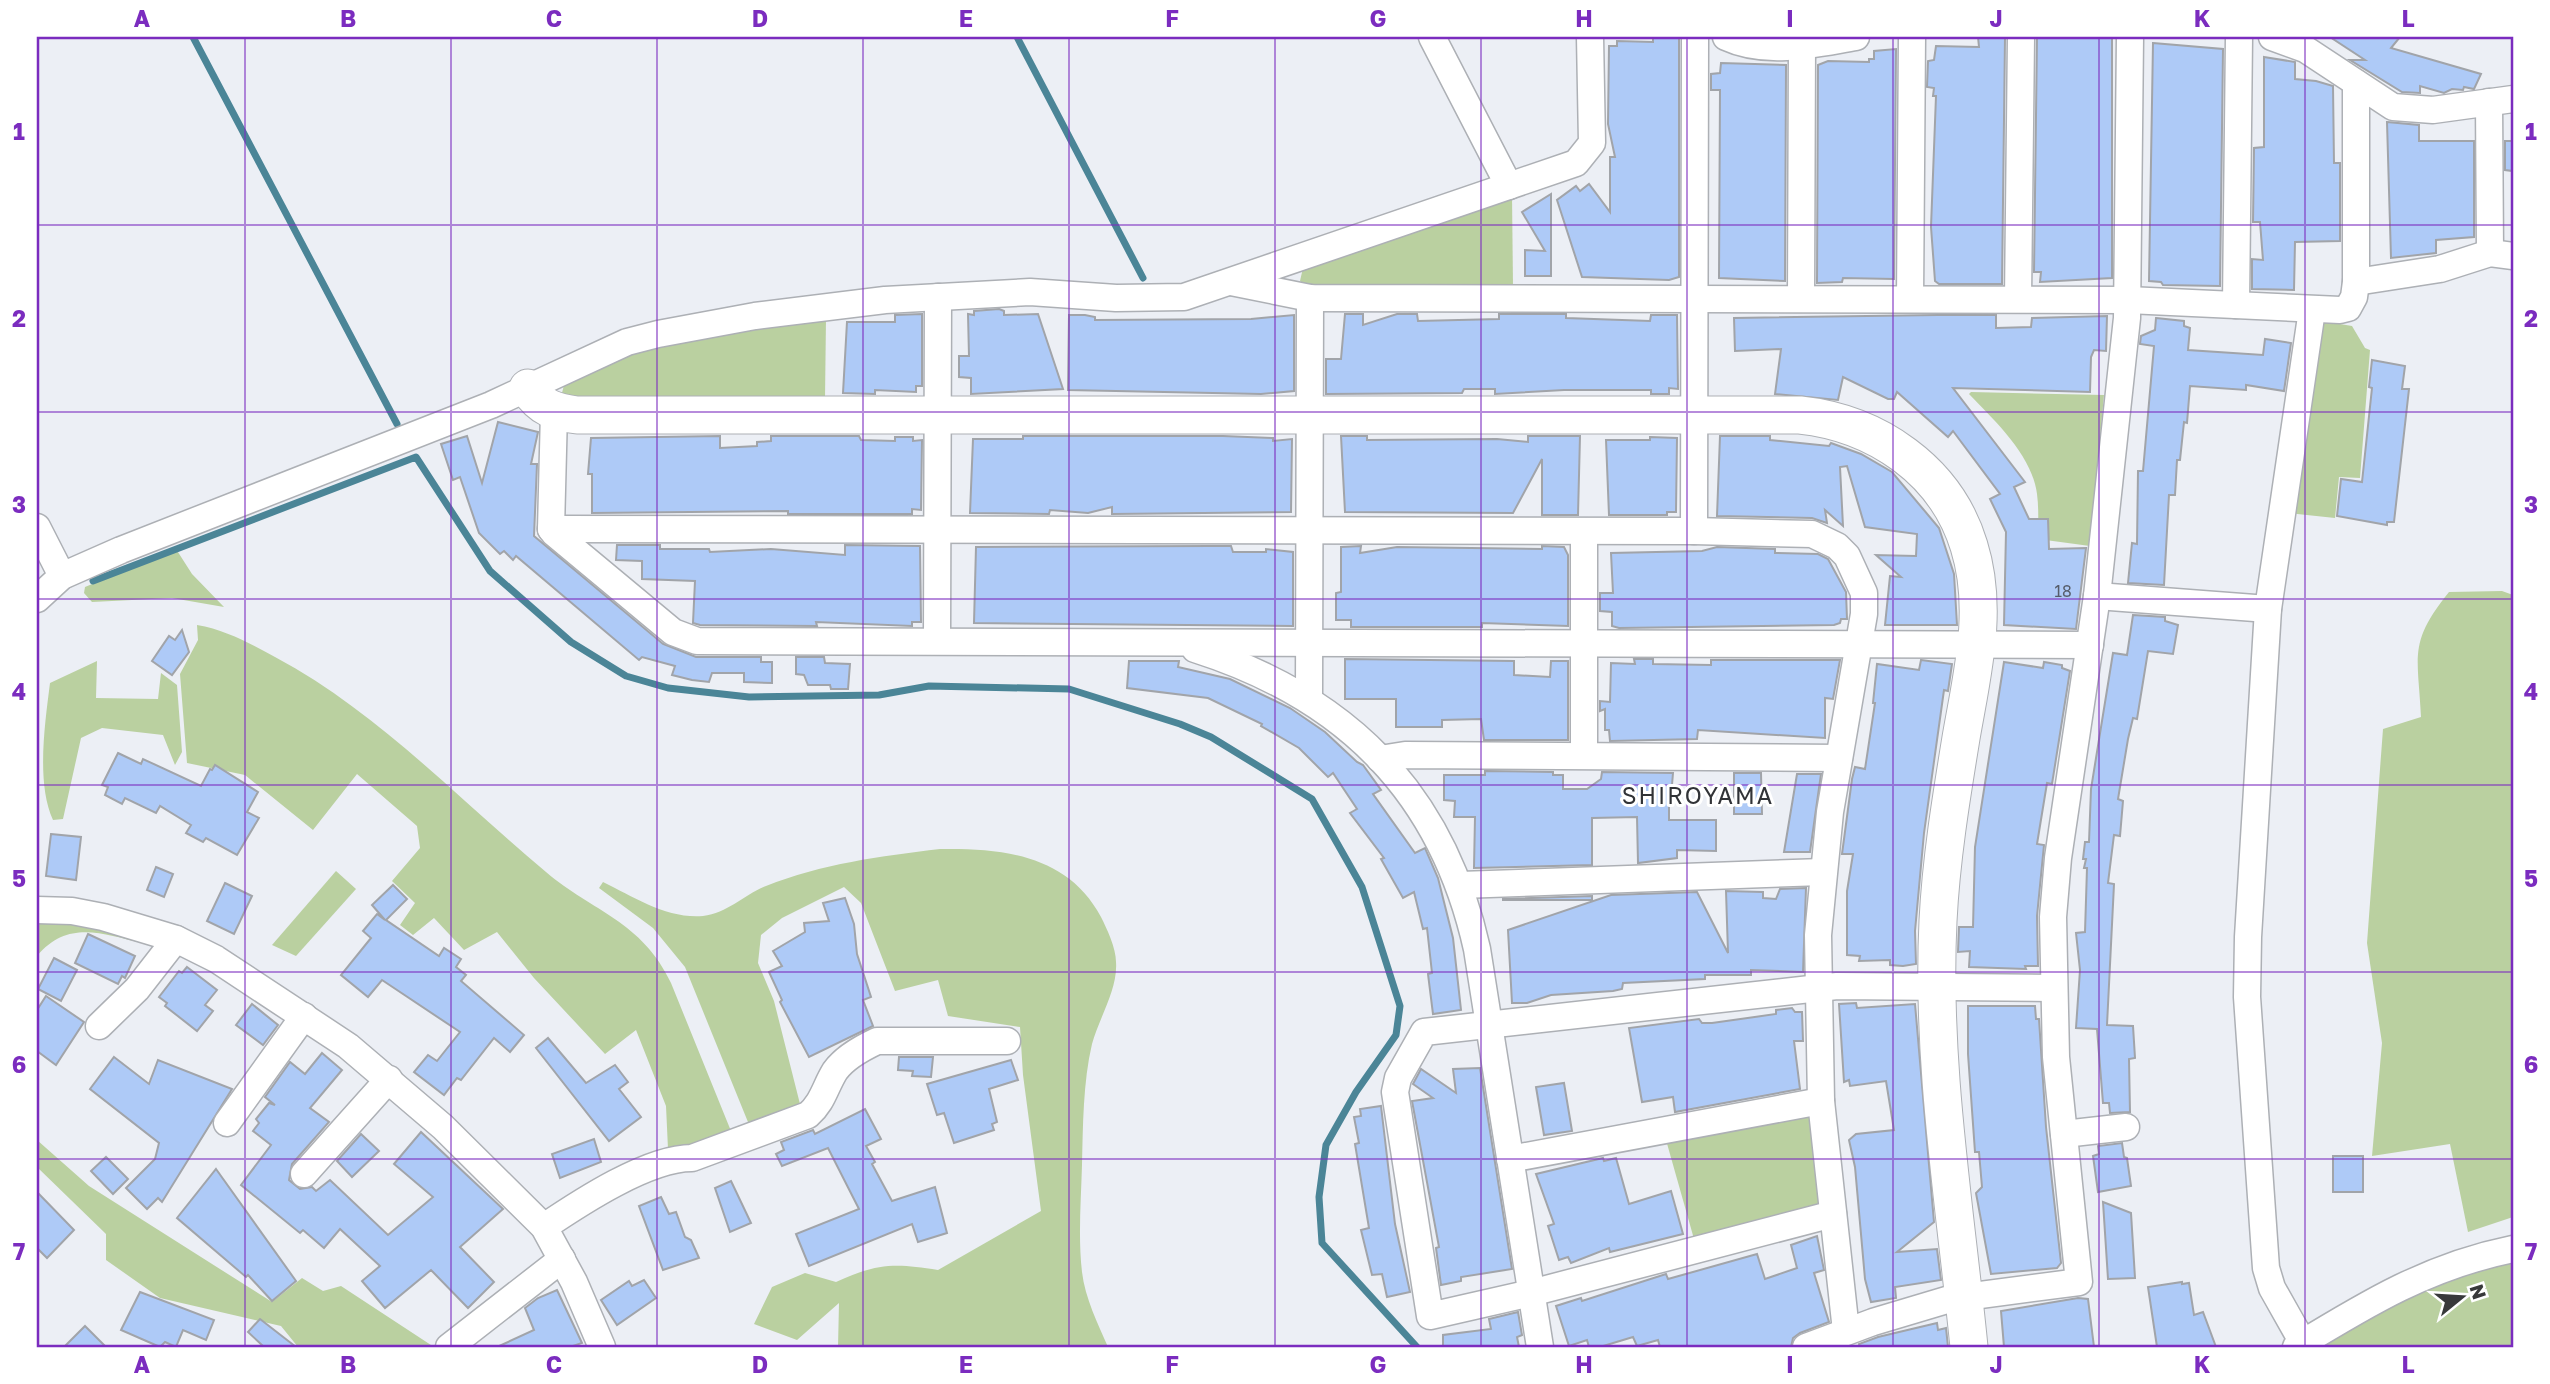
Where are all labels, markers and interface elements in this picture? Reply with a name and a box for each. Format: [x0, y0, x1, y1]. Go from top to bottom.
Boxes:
text: A [134, 4, 151, 32]
text: B [340, 4, 356, 32]
text: C [546, 4, 562, 32]
text: D [752, 4, 768, 32]
text: E [959, 4, 973, 32]
text: F [1165, 4, 1179, 32]
text: G [1370, 4, 1386, 32]
text: H [1575, 4, 1593, 32]
text: I [1786, 4, 1794, 32]
text: J [1989, 4, 2003, 32]
text: K [2194, 4, 2211, 32]
text: L [2401, 4, 2415, 32]
text: 1 [13, 117, 25, 145]
text: 1 [2525, 117, 2537, 145]
text: 2 [12, 304, 26, 332]
text: 2 [2524, 304, 2538, 332]
text: 3 [12, 490, 26, 518]
text: 3 [2524, 490, 2538, 518]
house number: 18 [2054, 581, 2072, 601]
text: 4 [12, 677, 26, 705]
text: 4 [2524, 677, 2538, 705]
district label: SHIROYAMA [1622, 781, 1774, 809]
text: 5 [12, 864, 26, 892]
text: 5 [2524, 864, 2538, 892]
text: 6 [12, 1050, 26, 1078]
text: 6 [2524, 1050, 2538, 1078]
text: 7 [13, 1237, 25, 1265]
text: 7 [2525, 1237, 2537, 1265]
north arrow [2428, 1262, 2498, 1332]
text: N [2465, 1281, 2492, 1302]
text: A [134, 1350, 151, 1378]
text: B [340, 1350, 356, 1378]
text: C [546, 1350, 562, 1378]
text: D [752, 1350, 768, 1378]
text: E [959, 1350, 973, 1378]
text: F [1165, 1350, 1179, 1378]
text: G [1370, 1350, 1386, 1378]
text: H [1575, 1350, 1593, 1378]
text: I [1786, 1350, 1794, 1378]
text: J [1989, 1350, 2003, 1378]
text: K [2194, 1350, 2211, 1378]
text: L [2401, 1350, 2415, 1378]

